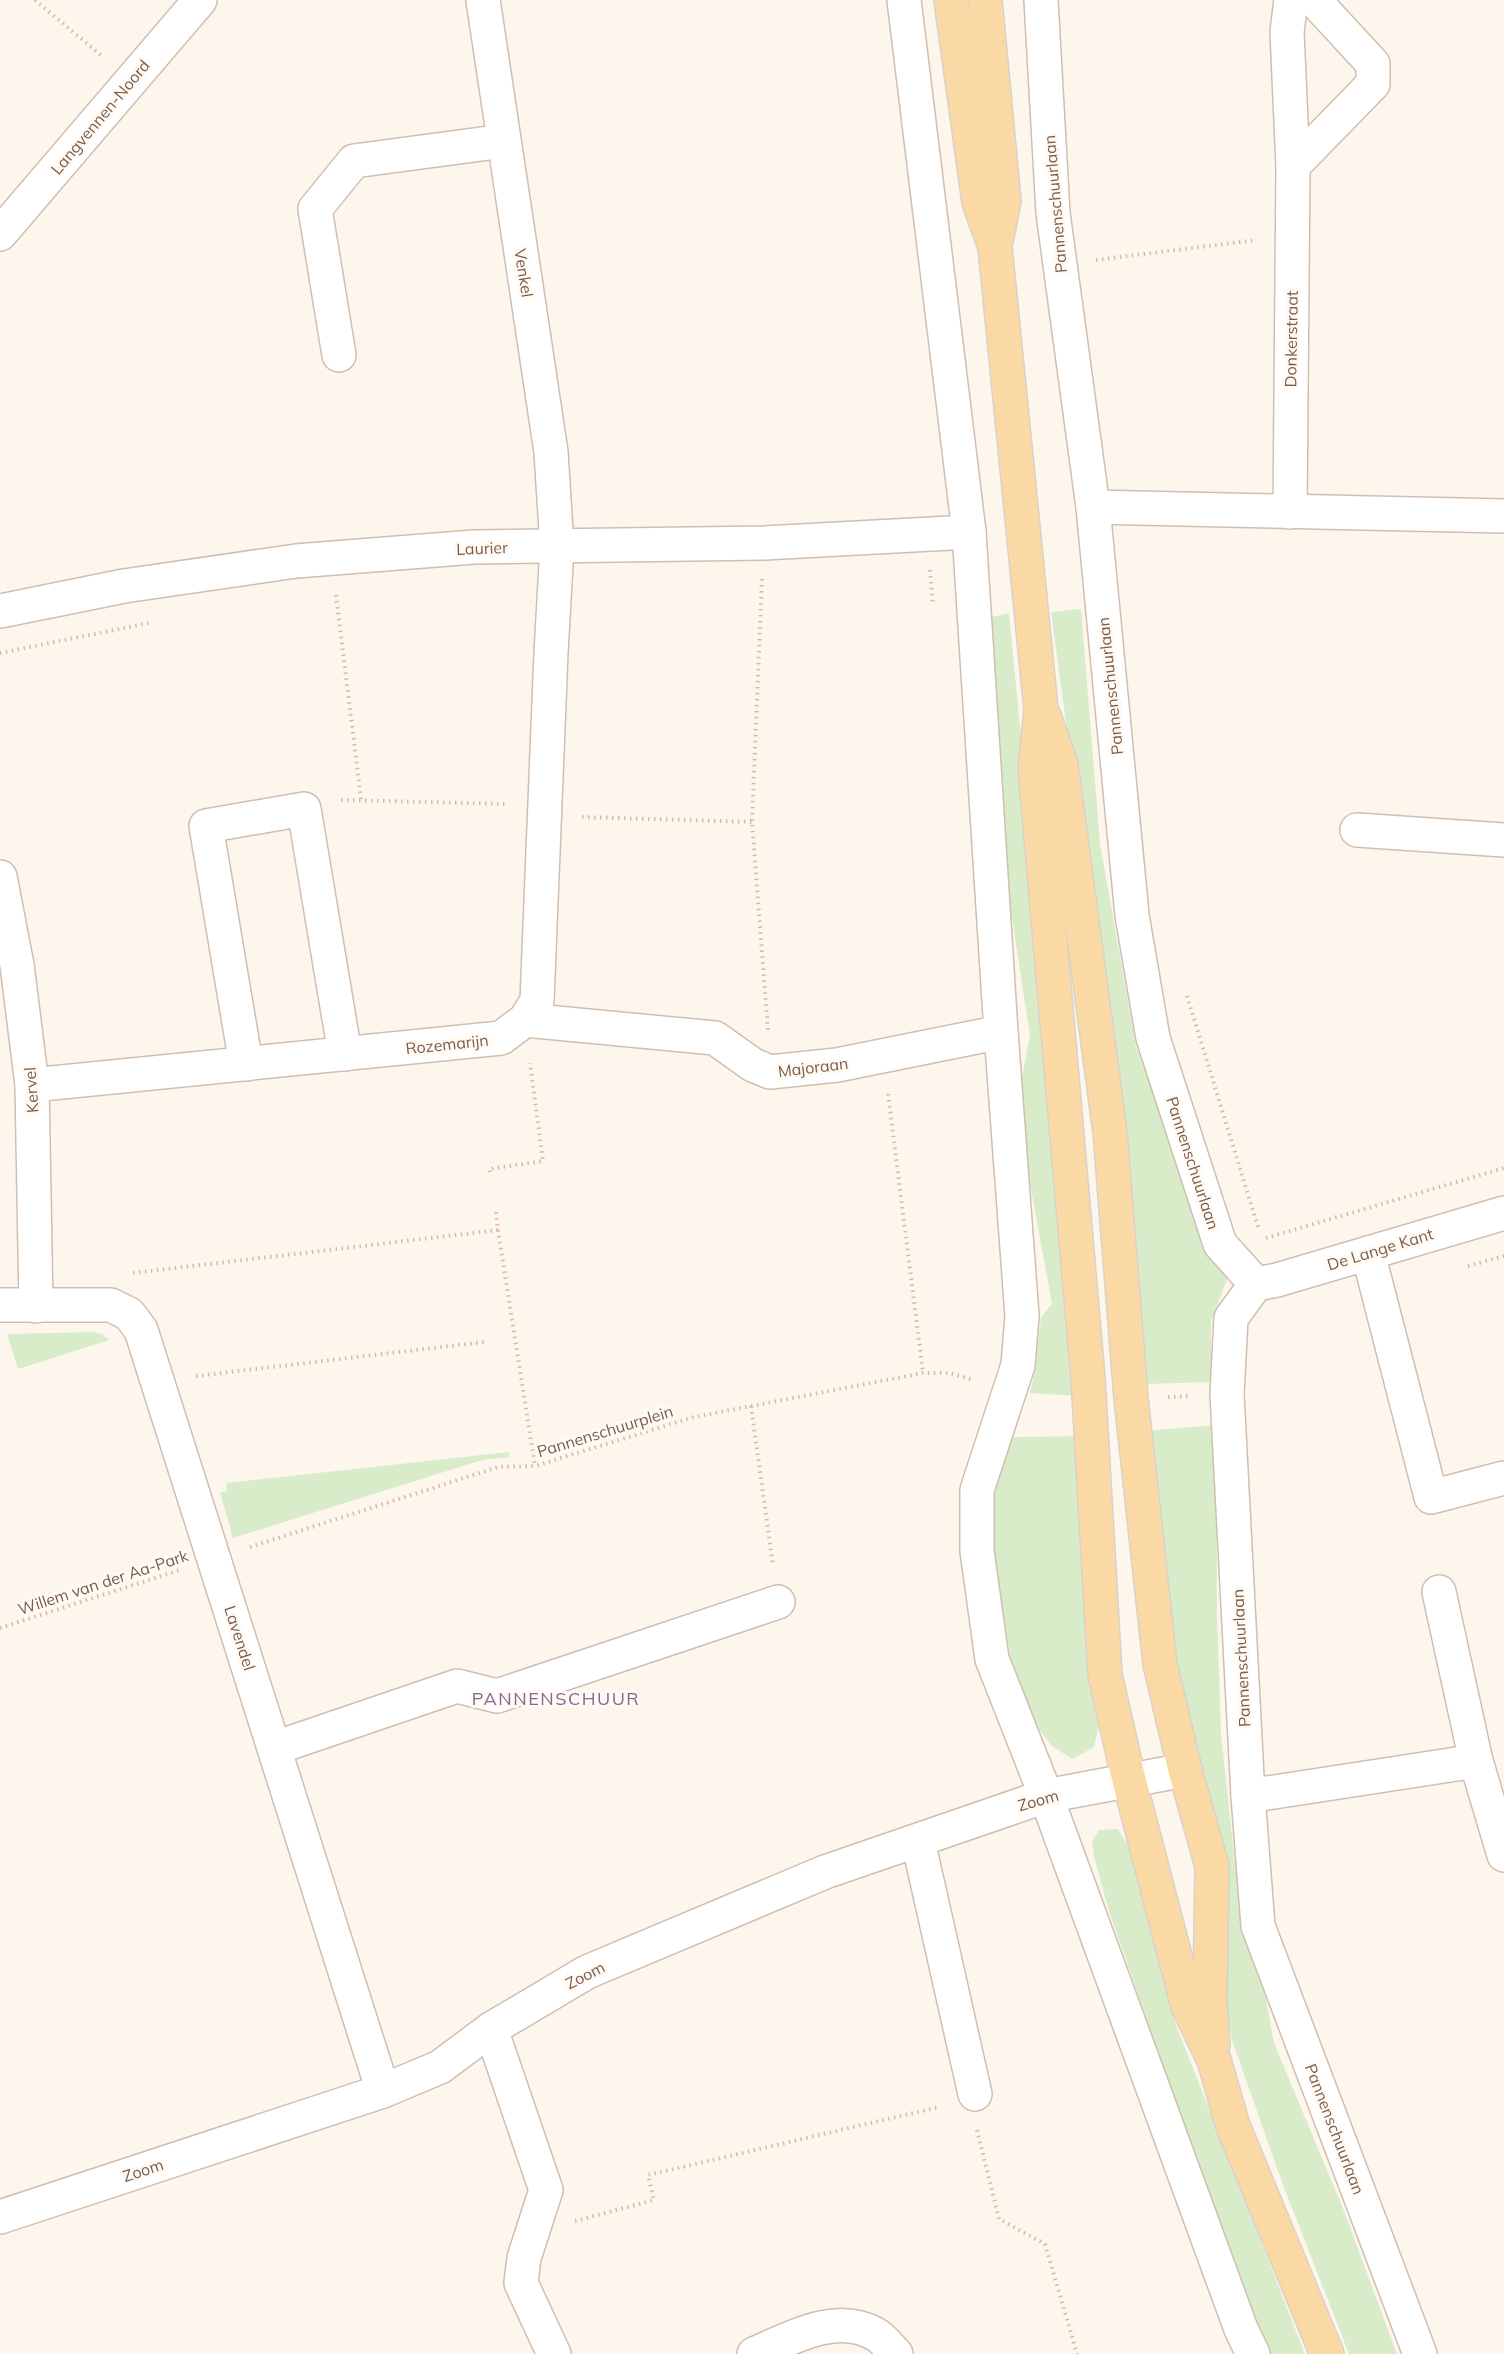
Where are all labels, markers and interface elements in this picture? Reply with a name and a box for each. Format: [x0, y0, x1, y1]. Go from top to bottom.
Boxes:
street label: Langvennen-Noord [46, 56, 154, 178]
street label: Pannenschuurlaan [1039, 134, 1071, 274]
street label: Venkel [510, 247, 538, 299]
street label: Donkerstraat [1280, 290, 1302, 388]
street label: Laurier [456, 537, 508, 559]
street label: Pannenschuurlaan [1093, 616, 1127, 756]
street label: Rozemarijn [405, 1030, 489, 1058]
street label: Majoraan [777, 1053, 849, 1081]
street label: Kervel [19, 1066, 43, 1114]
street label: Pannenschuurlaan [1162, 1094, 1224, 1232]
street label: De Lange Kant [1325, 1223, 1436, 1275]
street label: Pannenschuurplein [535, 1401, 675, 1461]
street label: Willem van der Aa-Park [15, 1545, 191, 1619]
street label: Pannenschuurlaan [1227, 1588, 1255, 1728]
street label: Lavendel [220, 1603, 260, 1673]
district label: PANNENSCHUUR [472, 1687, 640, 1710]
street label: Zoom [1015, 1785, 1061, 1815]
street label: Zoom [562, 1957, 608, 1993]
street label: Pannenschuurlaan [1301, 2061, 1369, 2197]
street label: Zoom [120, 2154, 166, 2186]

